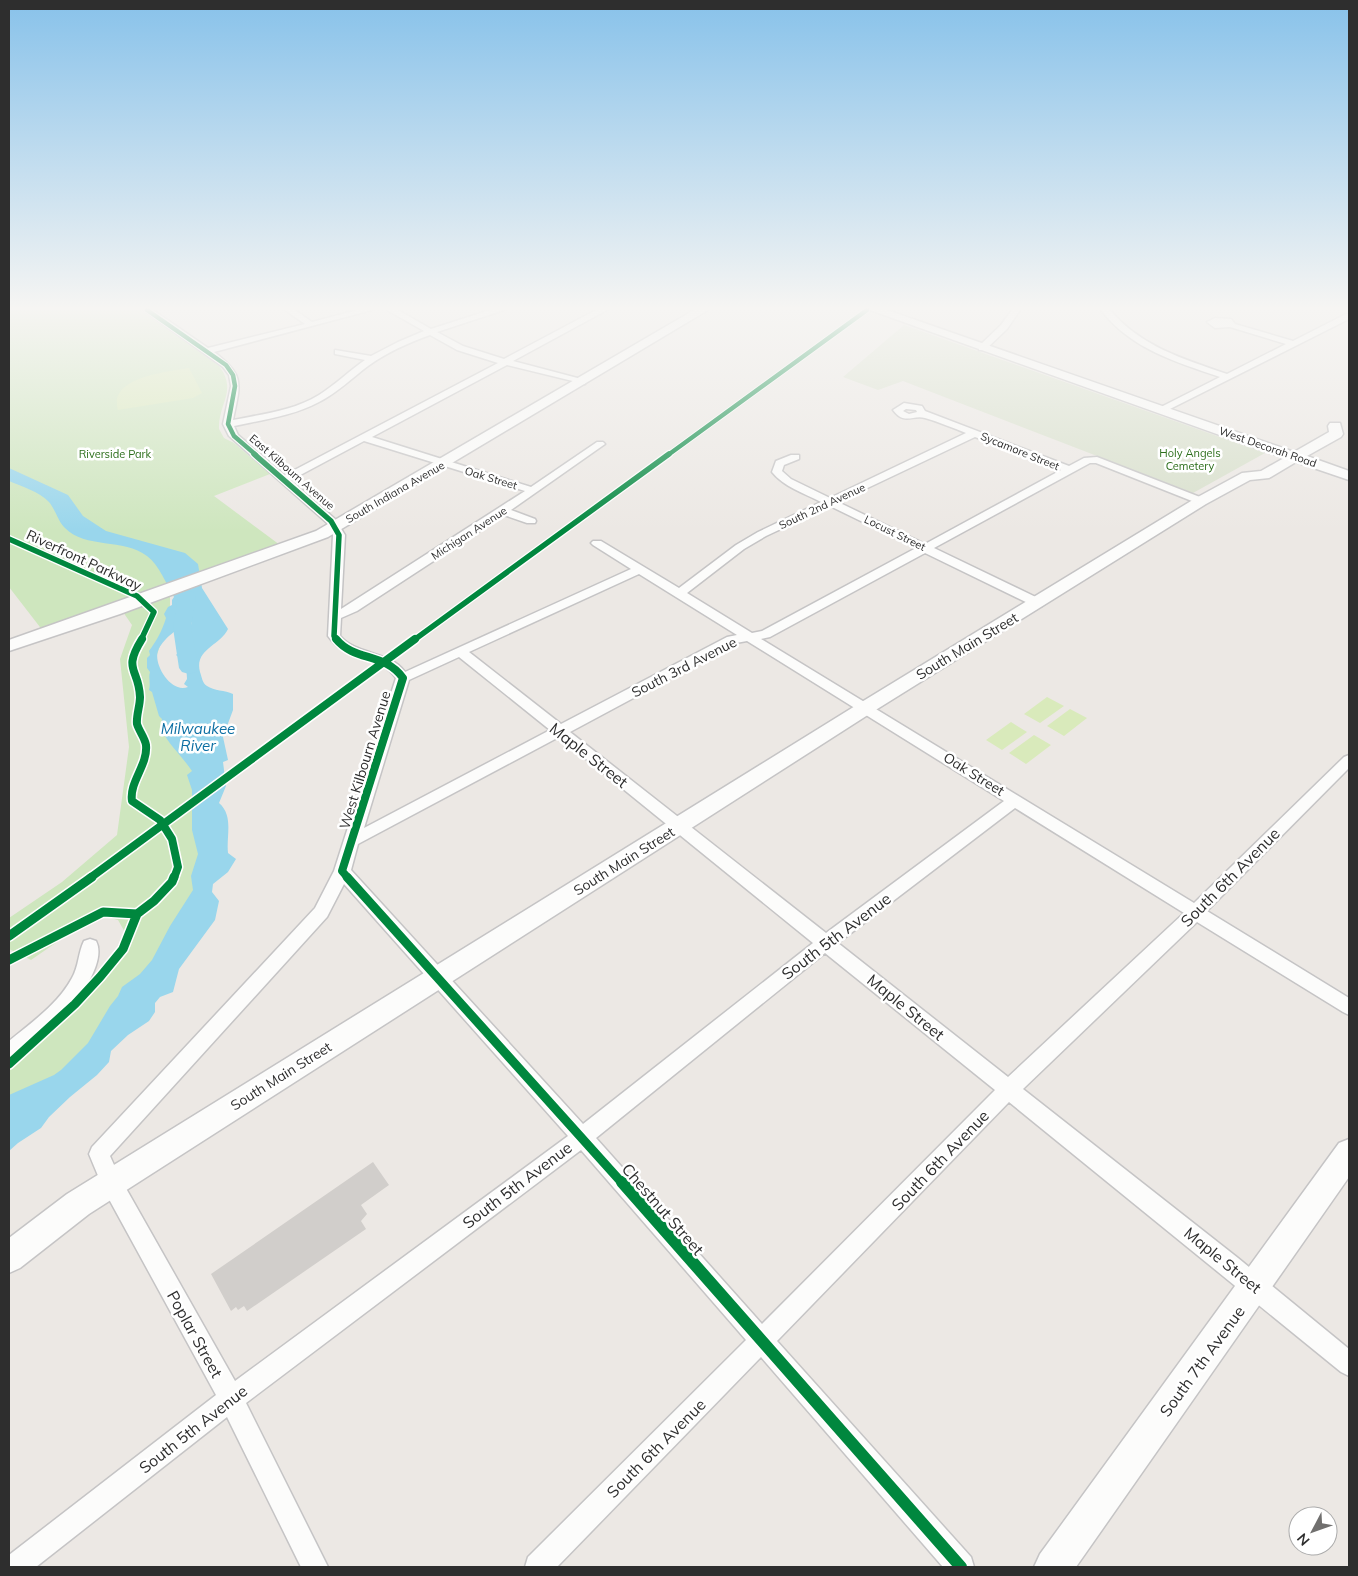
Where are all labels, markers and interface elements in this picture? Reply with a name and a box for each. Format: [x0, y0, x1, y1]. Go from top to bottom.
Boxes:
street label: West Decorah Road [1217, 424, 1319, 470]
street label: Sycamore Street [979, 429, 1062, 473]
street label: East Kilbourn Avenue [247, 431, 337, 513]
park label: Holy Angels Cemetery [1159, 446, 1221, 473]
park label: Riverside Park [79, 447, 152, 461]
street label: South Indiana Avenue [343, 458, 447, 526]
street label: Oak Street [463, 463, 519, 493]
street label: South 2nd Avenue [777, 480, 867, 532]
street label: Michigan Avenue [429, 503, 509, 563]
street label: Locust Street [862, 512, 928, 554]
street label: Riverfront Parkway [24, 525, 145, 595]
street label: South Main Street [913, 608, 1021, 684]
street label: South 3rd Avenue [628, 633, 740, 701]
street label: West Kilbourn Avenue [335, 689, 395, 831]
street label: Maple Street [546, 718, 632, 792]
water label: Milwaukee River [161, 719, 235, 755]
street label: Oak Street [940, 748, 1008, 800]
street label: South Main Street [570, 823, 678, 899]
street label: South 6th Avenue [1176, 823, 1284, 931]
street label: South 5th Avenue [777, 888, 895, 984]
street label: Maple Street [863, 970, 949, 1045]
street label: South Main Street [227, 1038, 335, 1114]
street label: South 6th Avenue [887, 1106, 993, 1214]
street label: South 5th Avenue [458, 1137, 576, 1233]
street label: Chestnut Street [618, 1159, 709, 1259]
street label: Maple Street [1180, 1223, 1266, 1298]
street label: Poplar Street [163, 1287, 227, 1381]
street label: South 7th Avenue [1155, 1302, 1249, 1420]
street label: South 5th Avenue [135, 1380, 251, 1478]
street label: South 6th Avenue [602, 1394, 710, 1502]
north arrow [1288, 1506, 1338, 1556]
text: N [1293, 1530, 1313, 1549]

